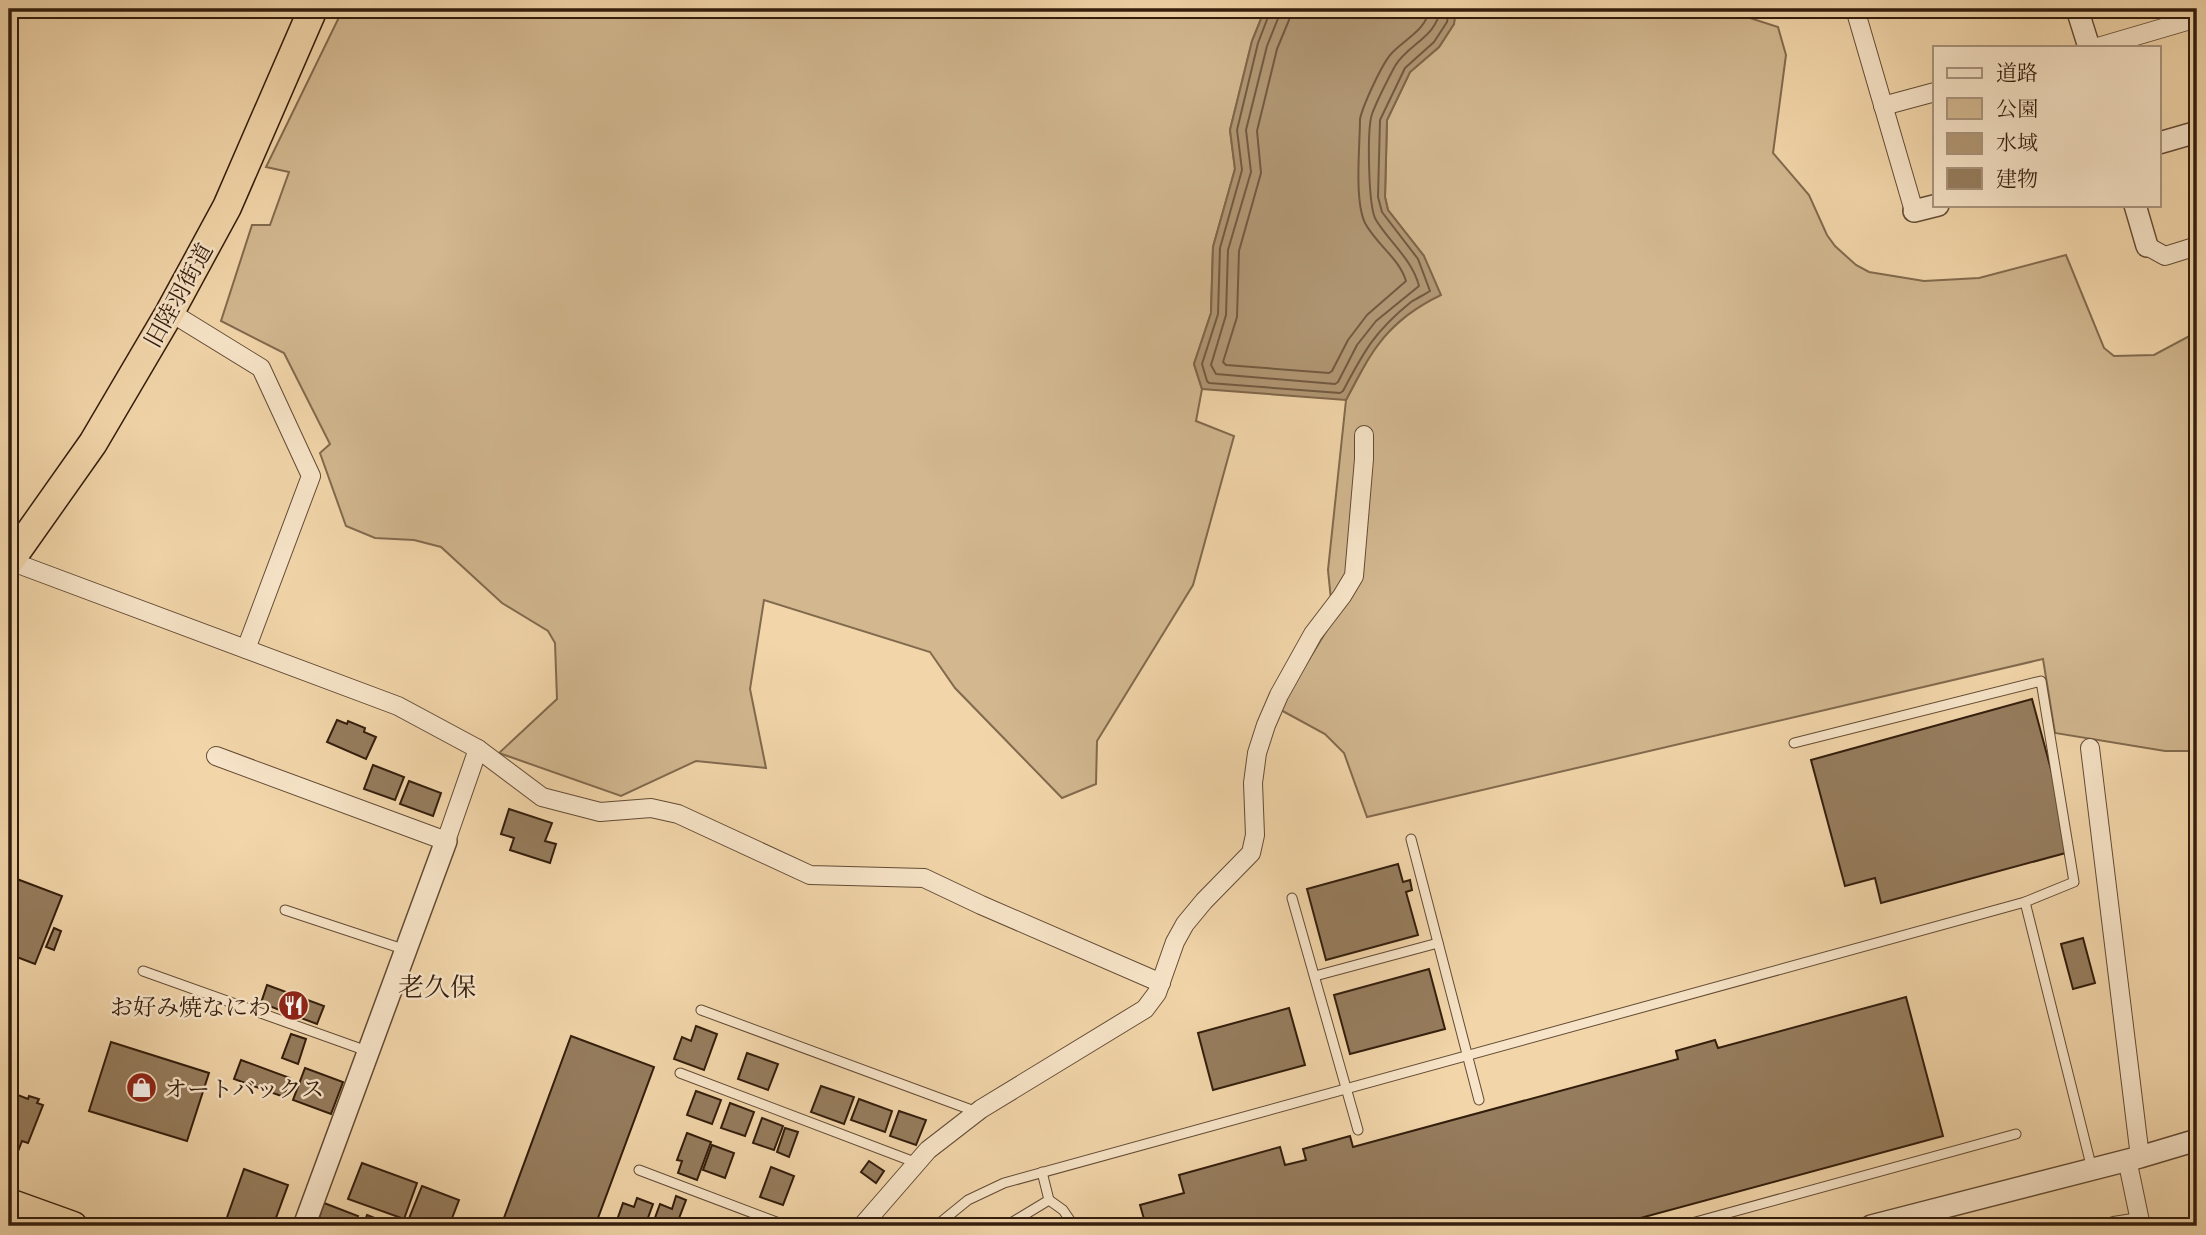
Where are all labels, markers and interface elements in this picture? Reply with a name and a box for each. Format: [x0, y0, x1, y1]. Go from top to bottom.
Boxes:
legend [1933, 46, 2160, 206]
text: 道路 [1996, 57, 2038, 88]
text: 公園 [1996, 93, 2038, 124]
text: 水域 [1996, 127, 2038, 158]
text: 建物 [1996, 163, 2038, 194]
street label: 旧陸羽街道 [136, 237, 220, 353]
district label: 老久保 [398, 967, 476, 1006]
restaurant icon: お好み焼なにわ [277, 989, 311, 1023]
place label: お好み焼なにわ [110, 990, 271, 1023]
shop icon: オートバックス [124, 1071, 158, 1105]
place label: オートバックス [164, 1072, 324, 1105]

